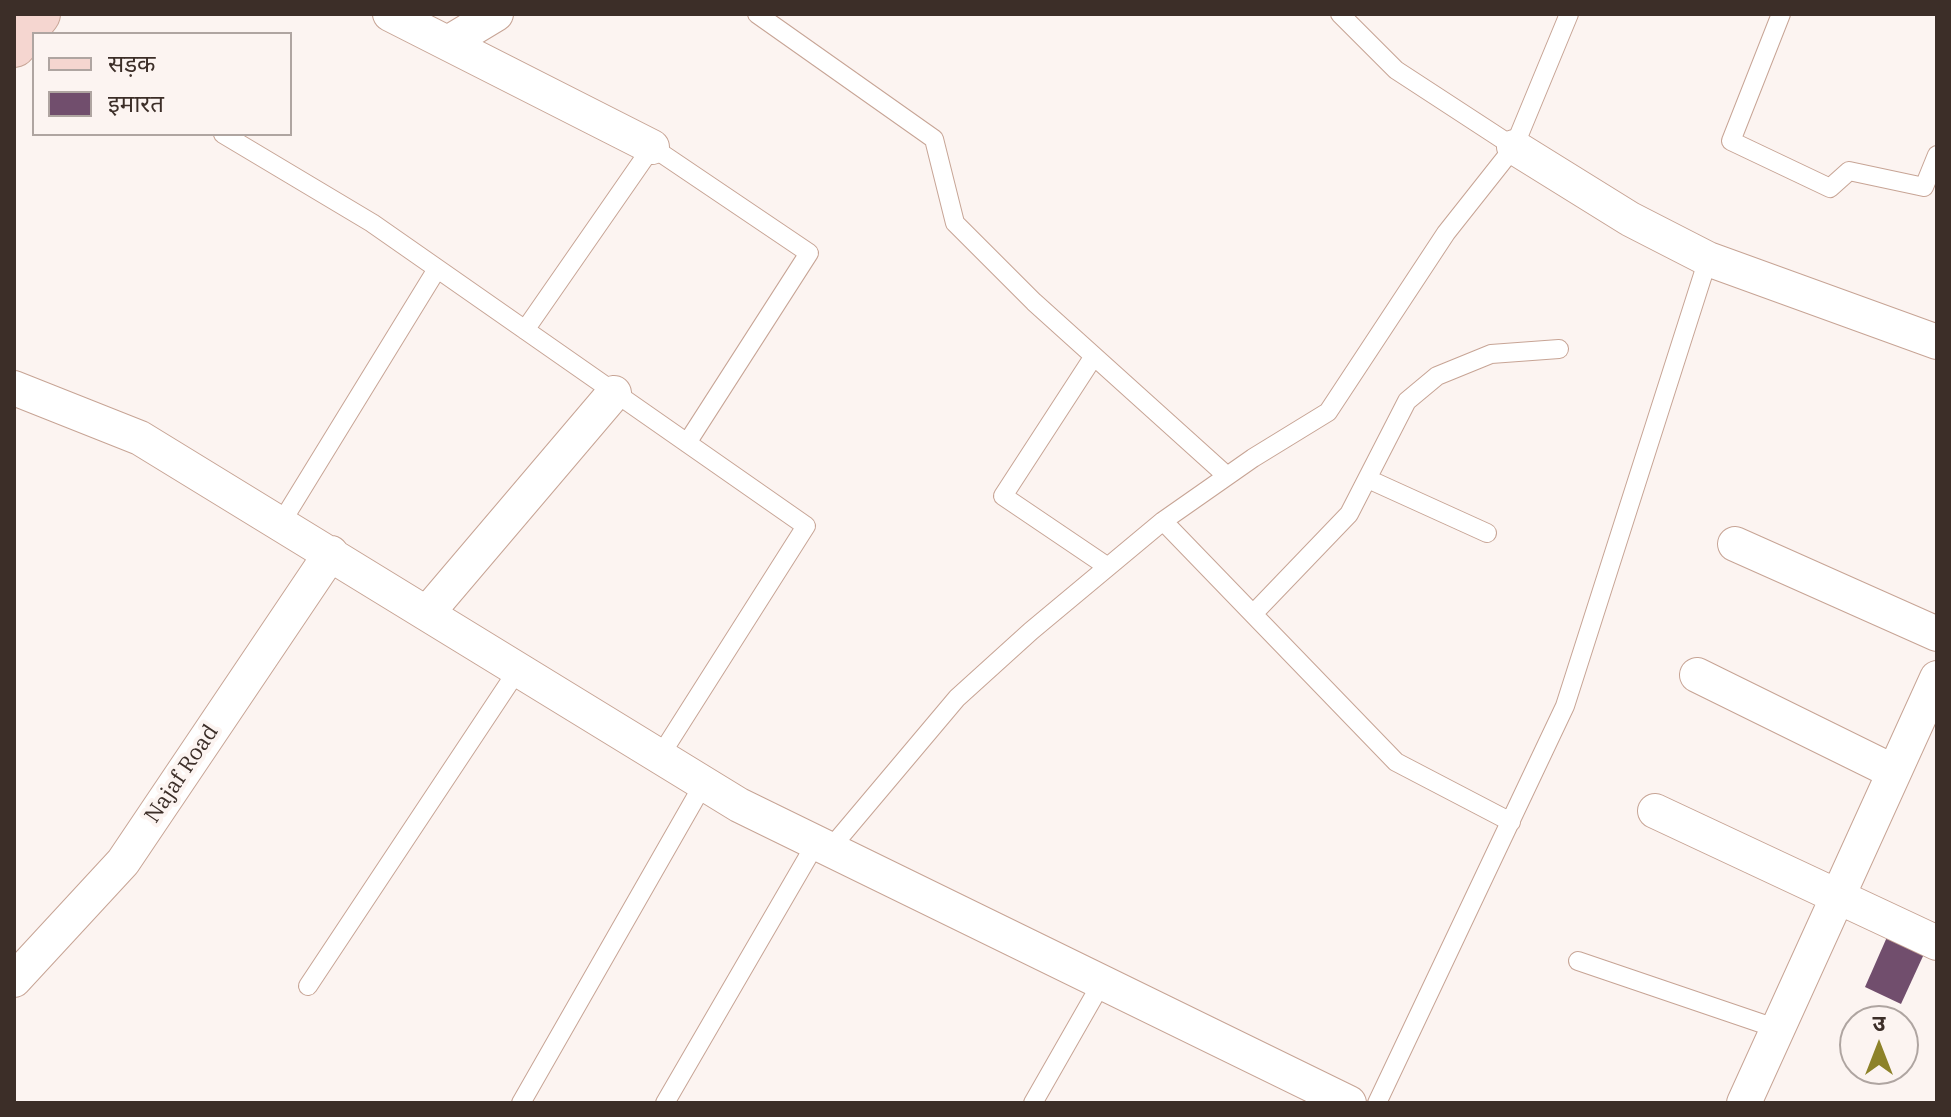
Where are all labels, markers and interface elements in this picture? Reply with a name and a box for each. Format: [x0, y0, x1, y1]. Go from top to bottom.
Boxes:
legend [32, 32, 292, 136]
text: सड़क [108, 47, 156, 79]
text: इमारत [108, 87, 164, 119]
street label: Najaf Road [140, 720, 224, 828]
north arrow [1839, 1005, 1919, 1085]
text: उ [1873, 1008, 1885, 1037]

